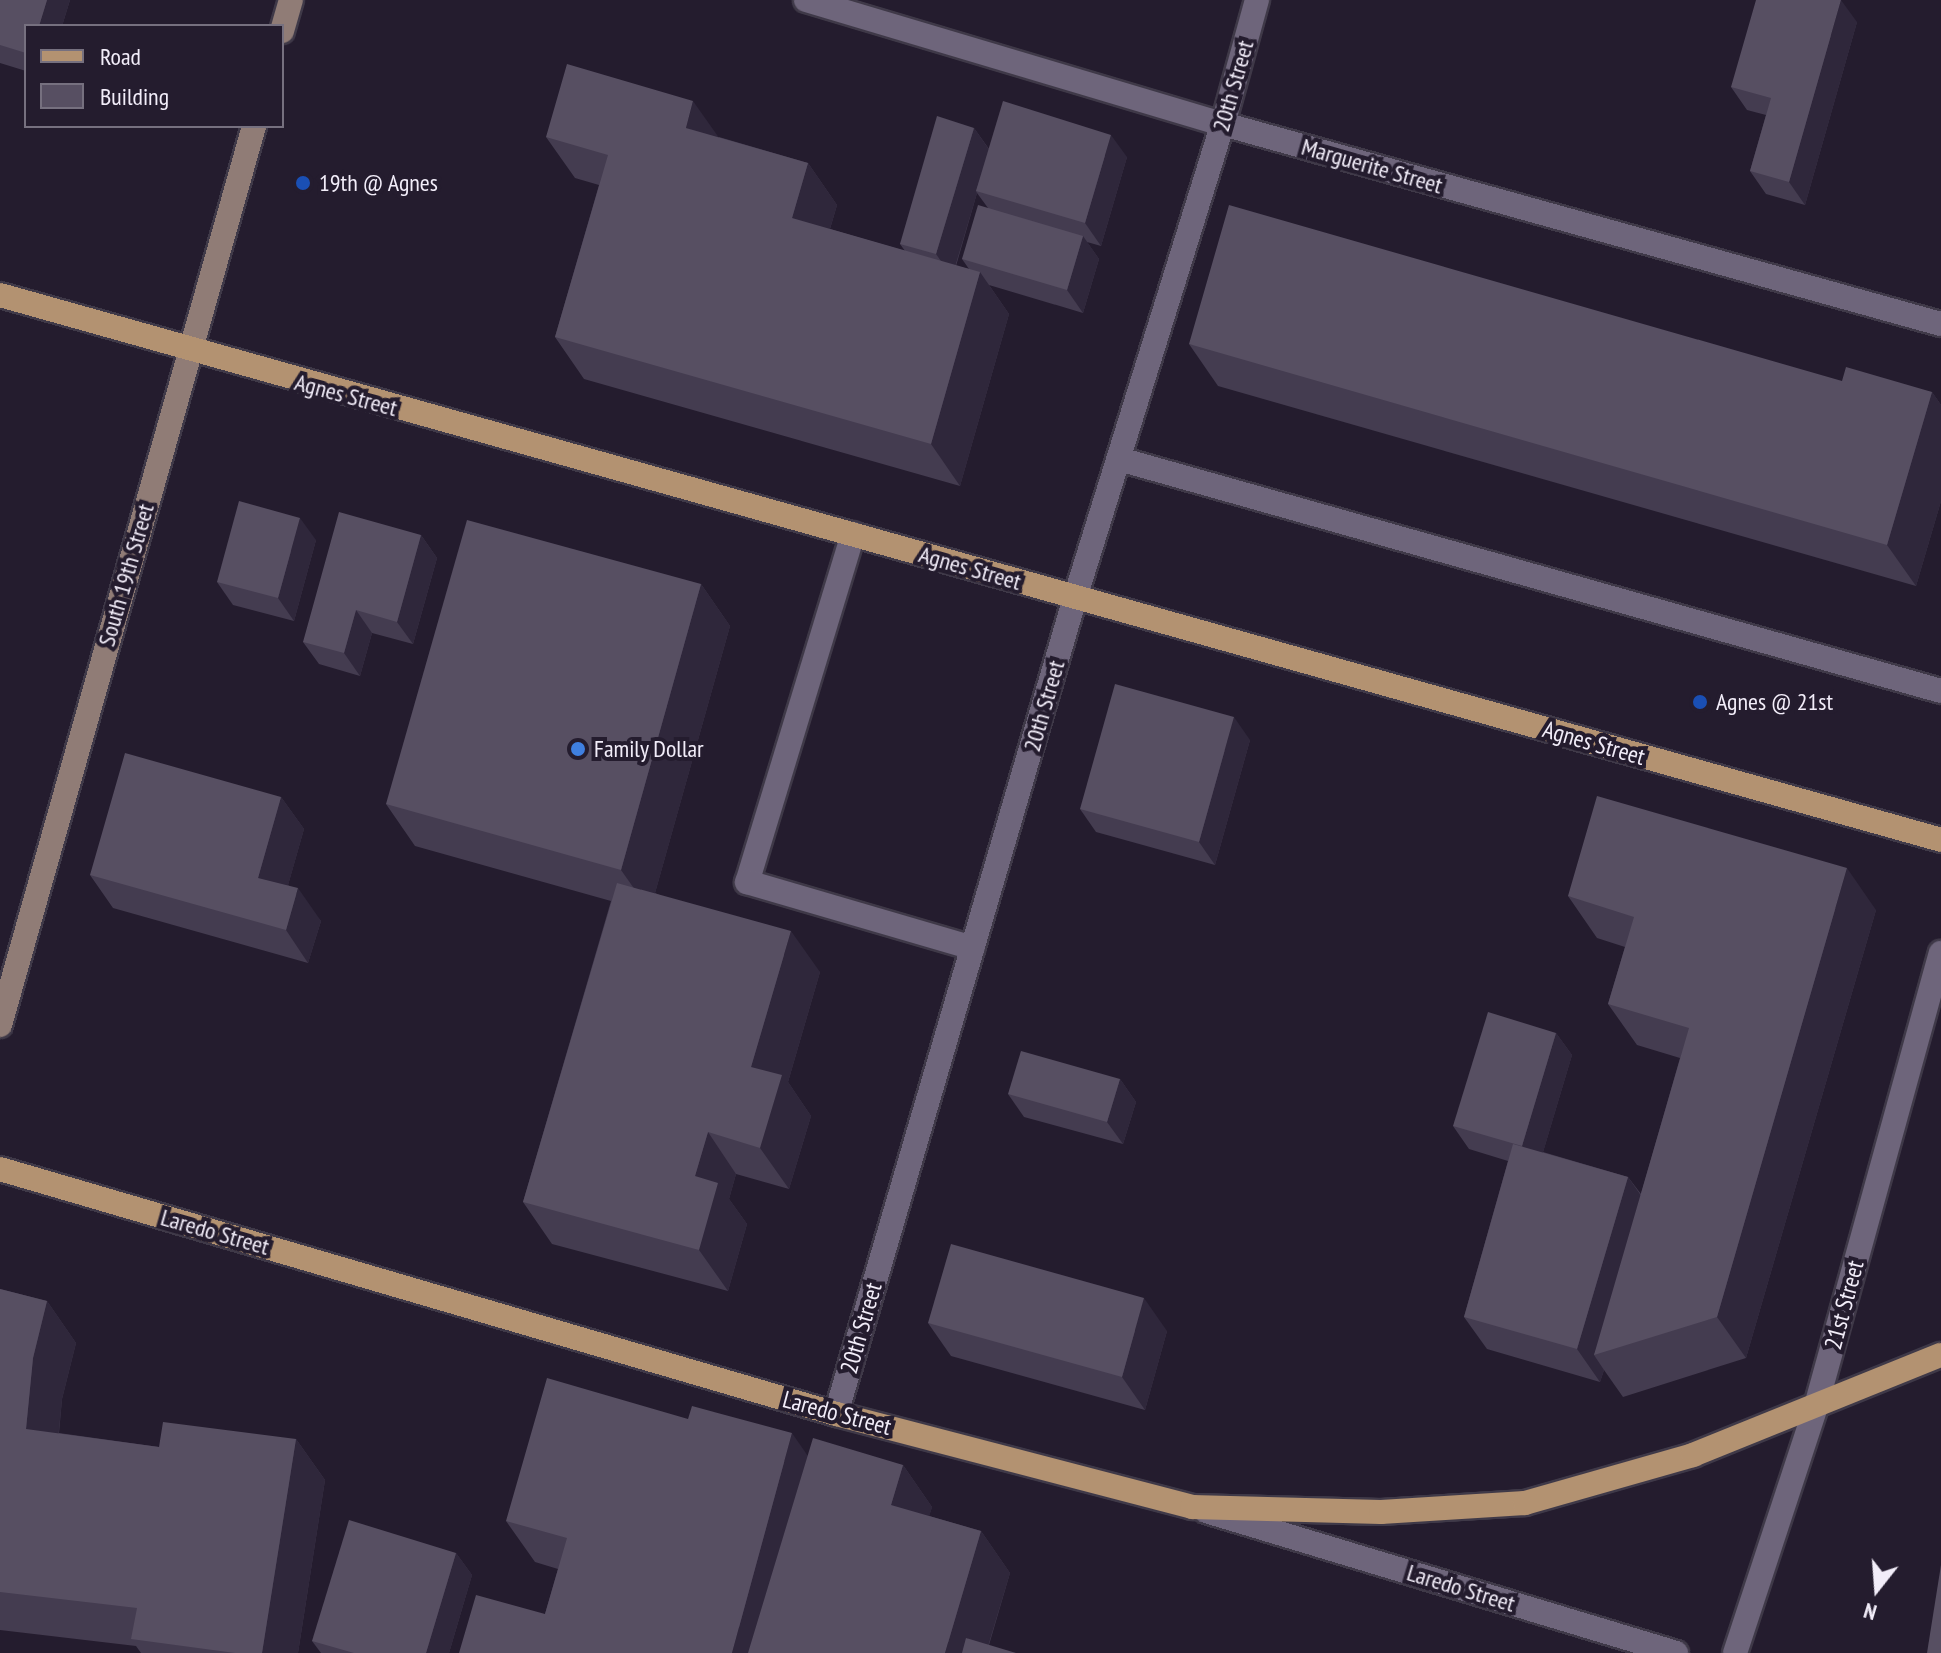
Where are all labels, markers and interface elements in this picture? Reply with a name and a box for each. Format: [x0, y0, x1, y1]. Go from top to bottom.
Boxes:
legend [24, 24, 284, 128]
street label: 20th Street [1206, 37, 1260, 135]
text: Road [100, 41, 141, 72]
text: Building [100, 81, 169, 112]
street label: Marguerite Street [1298, 132, 1446, 200]
place label: 19th @ Agnes [319, 169, 439, 197]
marker: 19th @ Agnes [294, 174, 312, 192]
street label: Agnes Street [292, 368, 400, 422]
street label: South 19th Street [92, 500, 160, 650]
street label: Agnes Street [916, 540, 1024, 596]
street label: 20th Street [1017, 657, 1071, 755]
place label: Agnes @ 21st [1716, 688, 1833, 716]
marker: Agnes @ 21st [1691, 693, 1709, 711]
street label: Agnes Street [1540, 715, 1648, 771]
place label: Family Dollar [594, 735, 704, 763]
marker: Family Dollar [569, 740, 587, 758]
street label: Laredo Street [158, 1203, 272, 1261]
street label: 21st Street [1818, 1257, 1870, 1353]
street label: 20th Street [834, 1279, 888, 1377]
street label: Laredo Street [780, 1385, 894, 1441]
north arrow [1837, 1549, 1917, 1629]
street label: Laredo Street [1404, 1558, 1518, 1618]
text: N [1860, 1597, 1880, 1627]

